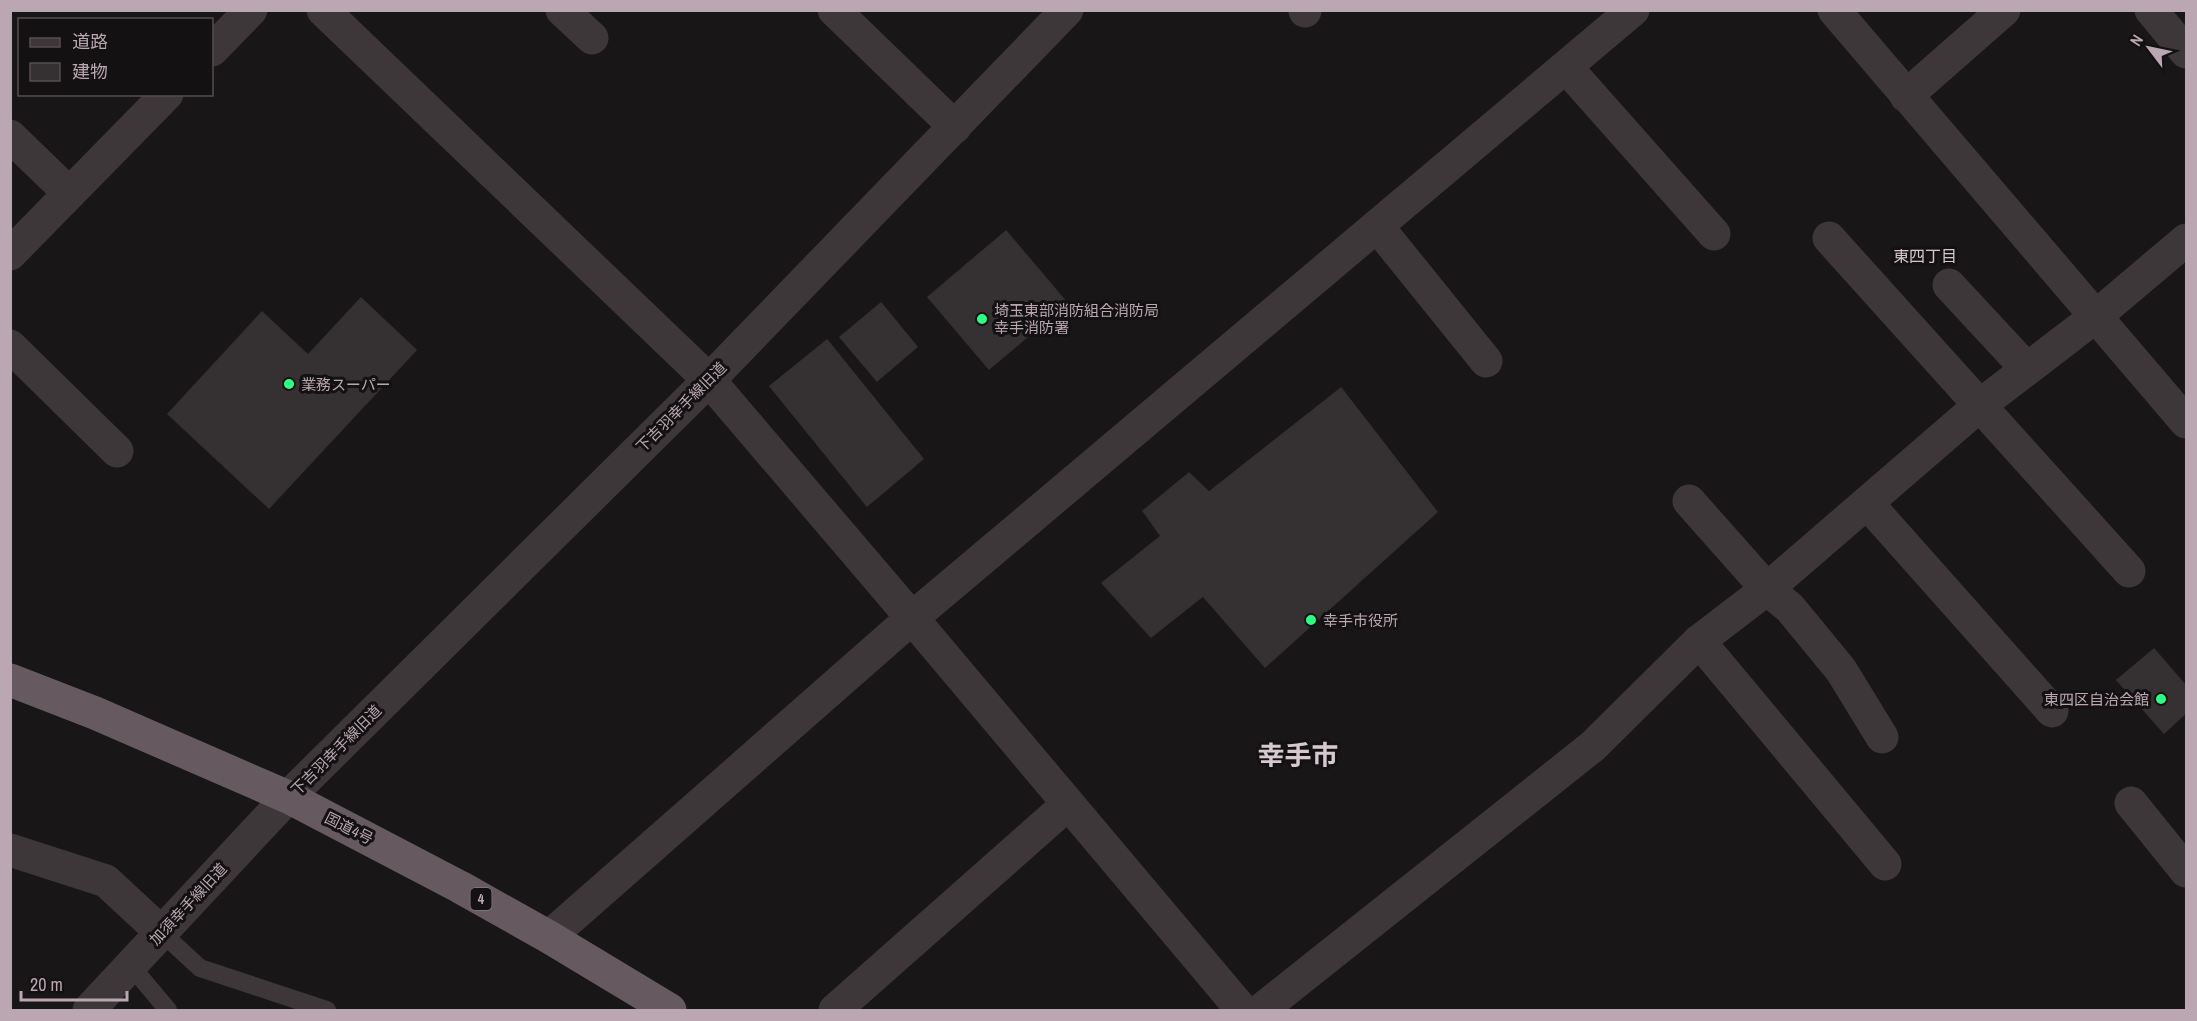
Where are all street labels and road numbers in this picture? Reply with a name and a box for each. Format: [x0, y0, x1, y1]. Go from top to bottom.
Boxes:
street label: 下吉羽幸手線旧道 [631, 357, 731, 457]
street label: 下吉羽幸手線旧道 [286, 700, 386, 800]
street label: 国道4号 [321, 807, 377, 849]
street label: 加須幸手線旧道 [145, 858, 231, 950]
road number: 4 [470, 888, 492, 910]

